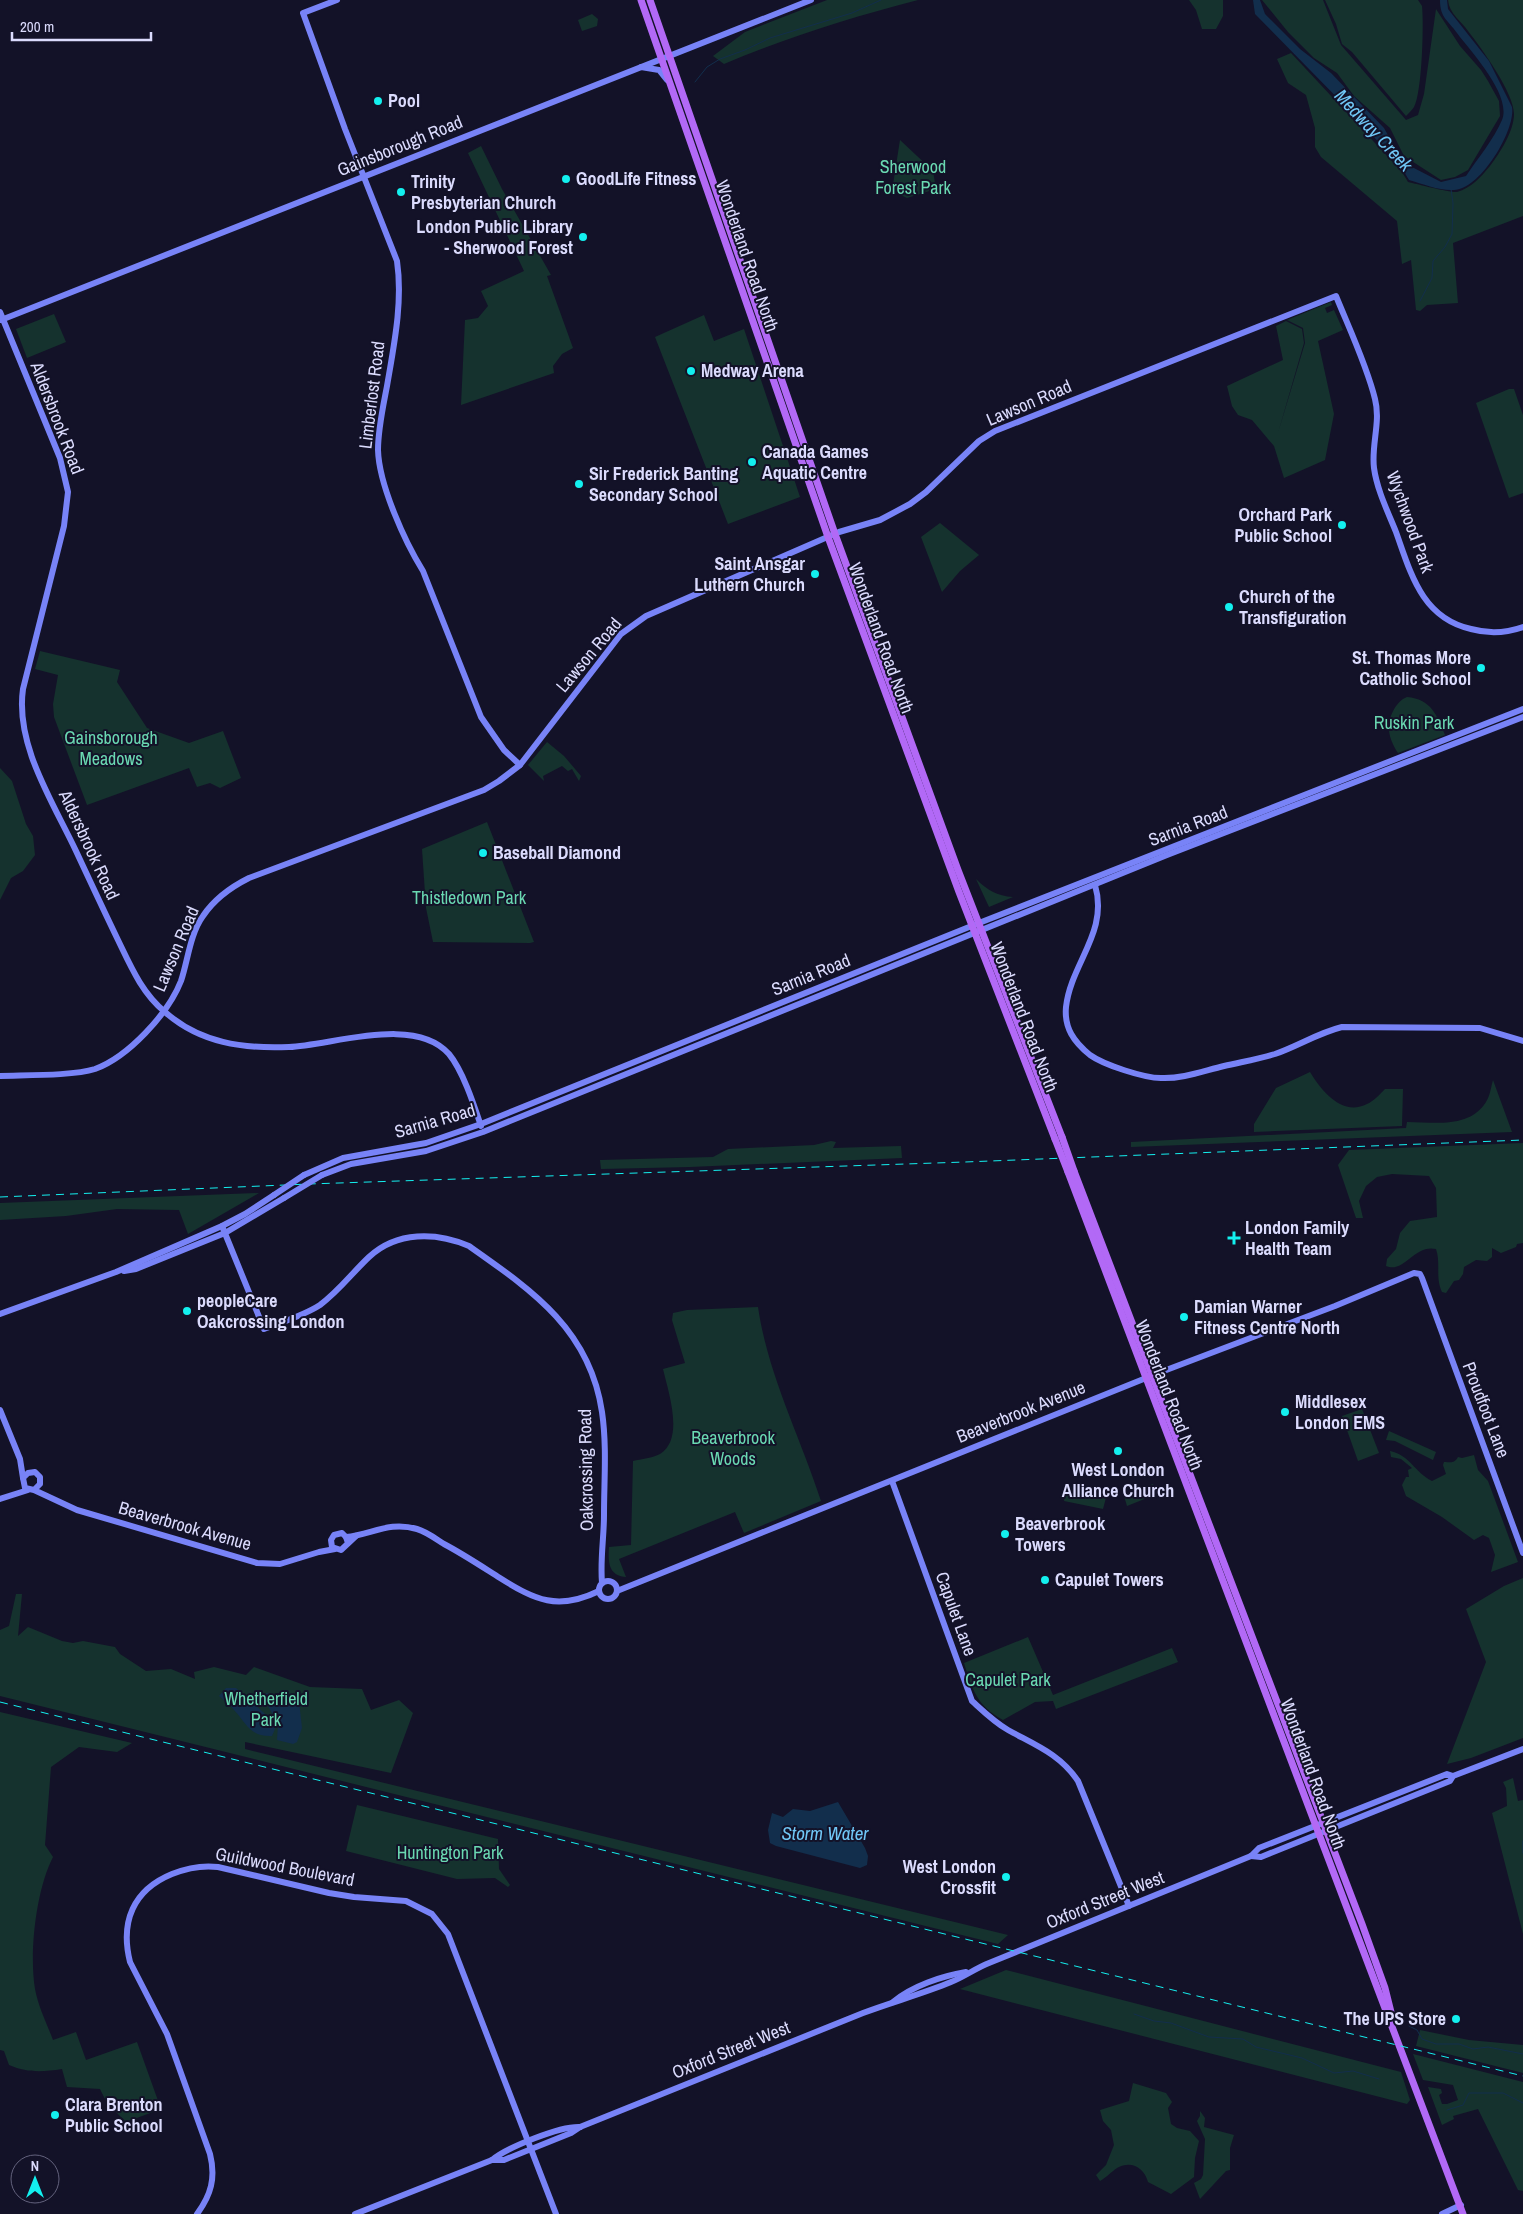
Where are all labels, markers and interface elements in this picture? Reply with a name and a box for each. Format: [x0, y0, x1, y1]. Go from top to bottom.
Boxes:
scale bar [12, 10, 151, 42]
text: 200 m [20, 16, 54, 37]
water label: Medway Creek [1329, 83, 1420, 178]
place label: Pool [388, 88, 420, 113]
marker: Pool [372, 95, 384, 107]
street label: Gainsborough Road [334, 109, 466, 182]
park label: Sherwood Forest Park [875, 154, 951, 200]
place label: GoodLife Fitness [576, 166, 697, 191]
place label: Trinity Presbyterian Church [411, 169, 556, 215]
marker: GoodLife Fitness [560, 173, 572, 185]
street label: Wonderland Road North [710, 177, 785, 335]
marker: Trinity Presbyterian Church [395, 186, 407, 198]
place label: London Public Library - Sherwood Forest [416, 214, 574, 260]
marker: London Public Library - Sherwood Forest [577, 231, 589, 243]
street label: Limberlost Road [352, 340, 391, 450]
street label: Aldersbrook Road [24, 357, 90, 477]
place label: Medway Arena [701, 358, 805, 383]
marker: Medway Arena [685, 365, 697, 377]
street label: Lawson Road [982, 373, 1075, 432]
place label: Canada Games Aquatic Centre [762, 439, 869, 485]
marker: Canada Games Aquatic Centre [746, 456, 758, 468]
place label: Sir Frederick Banting Secondary School [589, 461, 738, 507]
street label: Wychwood Park [1381, 468, 1441, 577]
marker: Sir Frederick Banting Secondary School [573, 478, 585, 490]
place label: Orchard Park Public School [1234, 502, 1333, 548]
marker: Orchard Park Public School [1336, 519, 1348, 531]
place label: Saint Ansgar Luthern Church [694, 551, 805, 597]
street label: Wonderland Road North [843, 559, 920, 717]
marker: Saint Ansgar Luthern Church [809, 568, 821, 580]
place label: Church of the Transfiguration [1239, 584, 1346, 630]
marker: Church of the Transfiguration [1223, 601, 1235, 613]
street label: Lawson Road [550, 612, 627, 697]
place label: St. Thomas More Catholic School [1352, 645, 1471, 691]
marker: St. Thomas More Catholic School [1475, 662, 1487, 674]
park label: Ruskin Park [1374, 710, 1455, 735]
park label: Gainsborough Meadows [64, 725, 158, 771]
street label: Aldersbrook Road [53, 785, 126, 904]
street label: Sarnia Road [1145, 799, 1231, 852]
place label: Baseball Diamond [493, 840, 621, 865]
marker: Baseball Diamond [477, 847, 489, 859]
park label: Thistledown Park [412, 885, 527, 910]
street label: Lawson Road [146, 902, 205, 995]
street label: Wonderland Road North [984, 938, 1065, 1095]
street label: Sarnia Road [768, 947, 854, 1002]
street label: Sarnia Road [392, 1097, 478, 1144]
place label: London Family Health Team [1245, 1215, 1350, 1261]
marker: London Family Health Team [1227, 1231, 1241, 1245]
place label: peopleCare Oakcrossing London [197, 1288, 345, 1334]
place label: Damian Warner Fitness Centre North [1194, 1294, 1340, 1340]
marker: peopleCare Oakcrossing London [181, 1305, 193, 1317]
marker: Damian Warner Fitness Centre North [1178, 1311, 1190, 1323]
street label: Wonderland Road North [1129, 1316, 1210, 1473]
street label: Proudfoot Lane [1457, 1358, 1516, 1461]
street label: Beaverbrook Avenue [953, 1374, 1089, 1449]
place label: Middlesex London EMS [1295, 1389, 1385, 1435]
marker: Middlesex London EMS [1279, 1406, 1291, 1418]
street label: Oakcrossing Road [572, 1409, 599, 1531]
park label: Beaverbrook Woods [691, 1425, 775, 1471]
marker: West London Alliance Church [1112, 1445, 1124, 1457]
place label: West London Alliance Church [1062, 1457, 1174, 1503]
street label: Beaverbrook Avenue [116, 1495, 254, 1556]
place label: Beaverbrook Towers [1015, 1511, 1106, 1557]
marker: Beaverbrook Towers [999, 1528, 1011, 1540]
place label: Capulet Towers [1055, 1567, 1164, 1592]
street label: Capulet Lane [930, 1568, 983, 1659]
marker: Capulet Towers [1039, 1574, 1051, 1586]
park label: Capulet Park [965, 1667, 1051, 1692]
park label: Whetherfield Park [224, 1686, 308, 1732]
street label: Wonderland Road North [1275, 1695, 1352, 1853]
water label: Storm Water [781, 1820, 869, 1846]
park label: Huntington Park [397, 1840, 504, 1865]
street label: Guildwood Boulevard [213, 1841, 357, 1892]
place label: West London Crossfit [903, 1854, 996, 1900]
street label: Oxford Street West [1042, 1864, 1168, 1935]
marker: West London Crossfit [1000, 1871, 1012, 1883]
place label: The UPS Store [1343, 2006, 1446, 2031]
marker: The UPS Store [1450, 2013, 1462, 2025]
street label: Oxford Street West [668, 2014, 794, 2085]
place label: Clara Brenton Public School [65, 2092, 163, 2138]
marker: Clara Brenton Public School [49, 2109, 61, 2121]
north arrow [10, 2154, 60, 2204]
text: N [31, 2157, 39, 2175]

